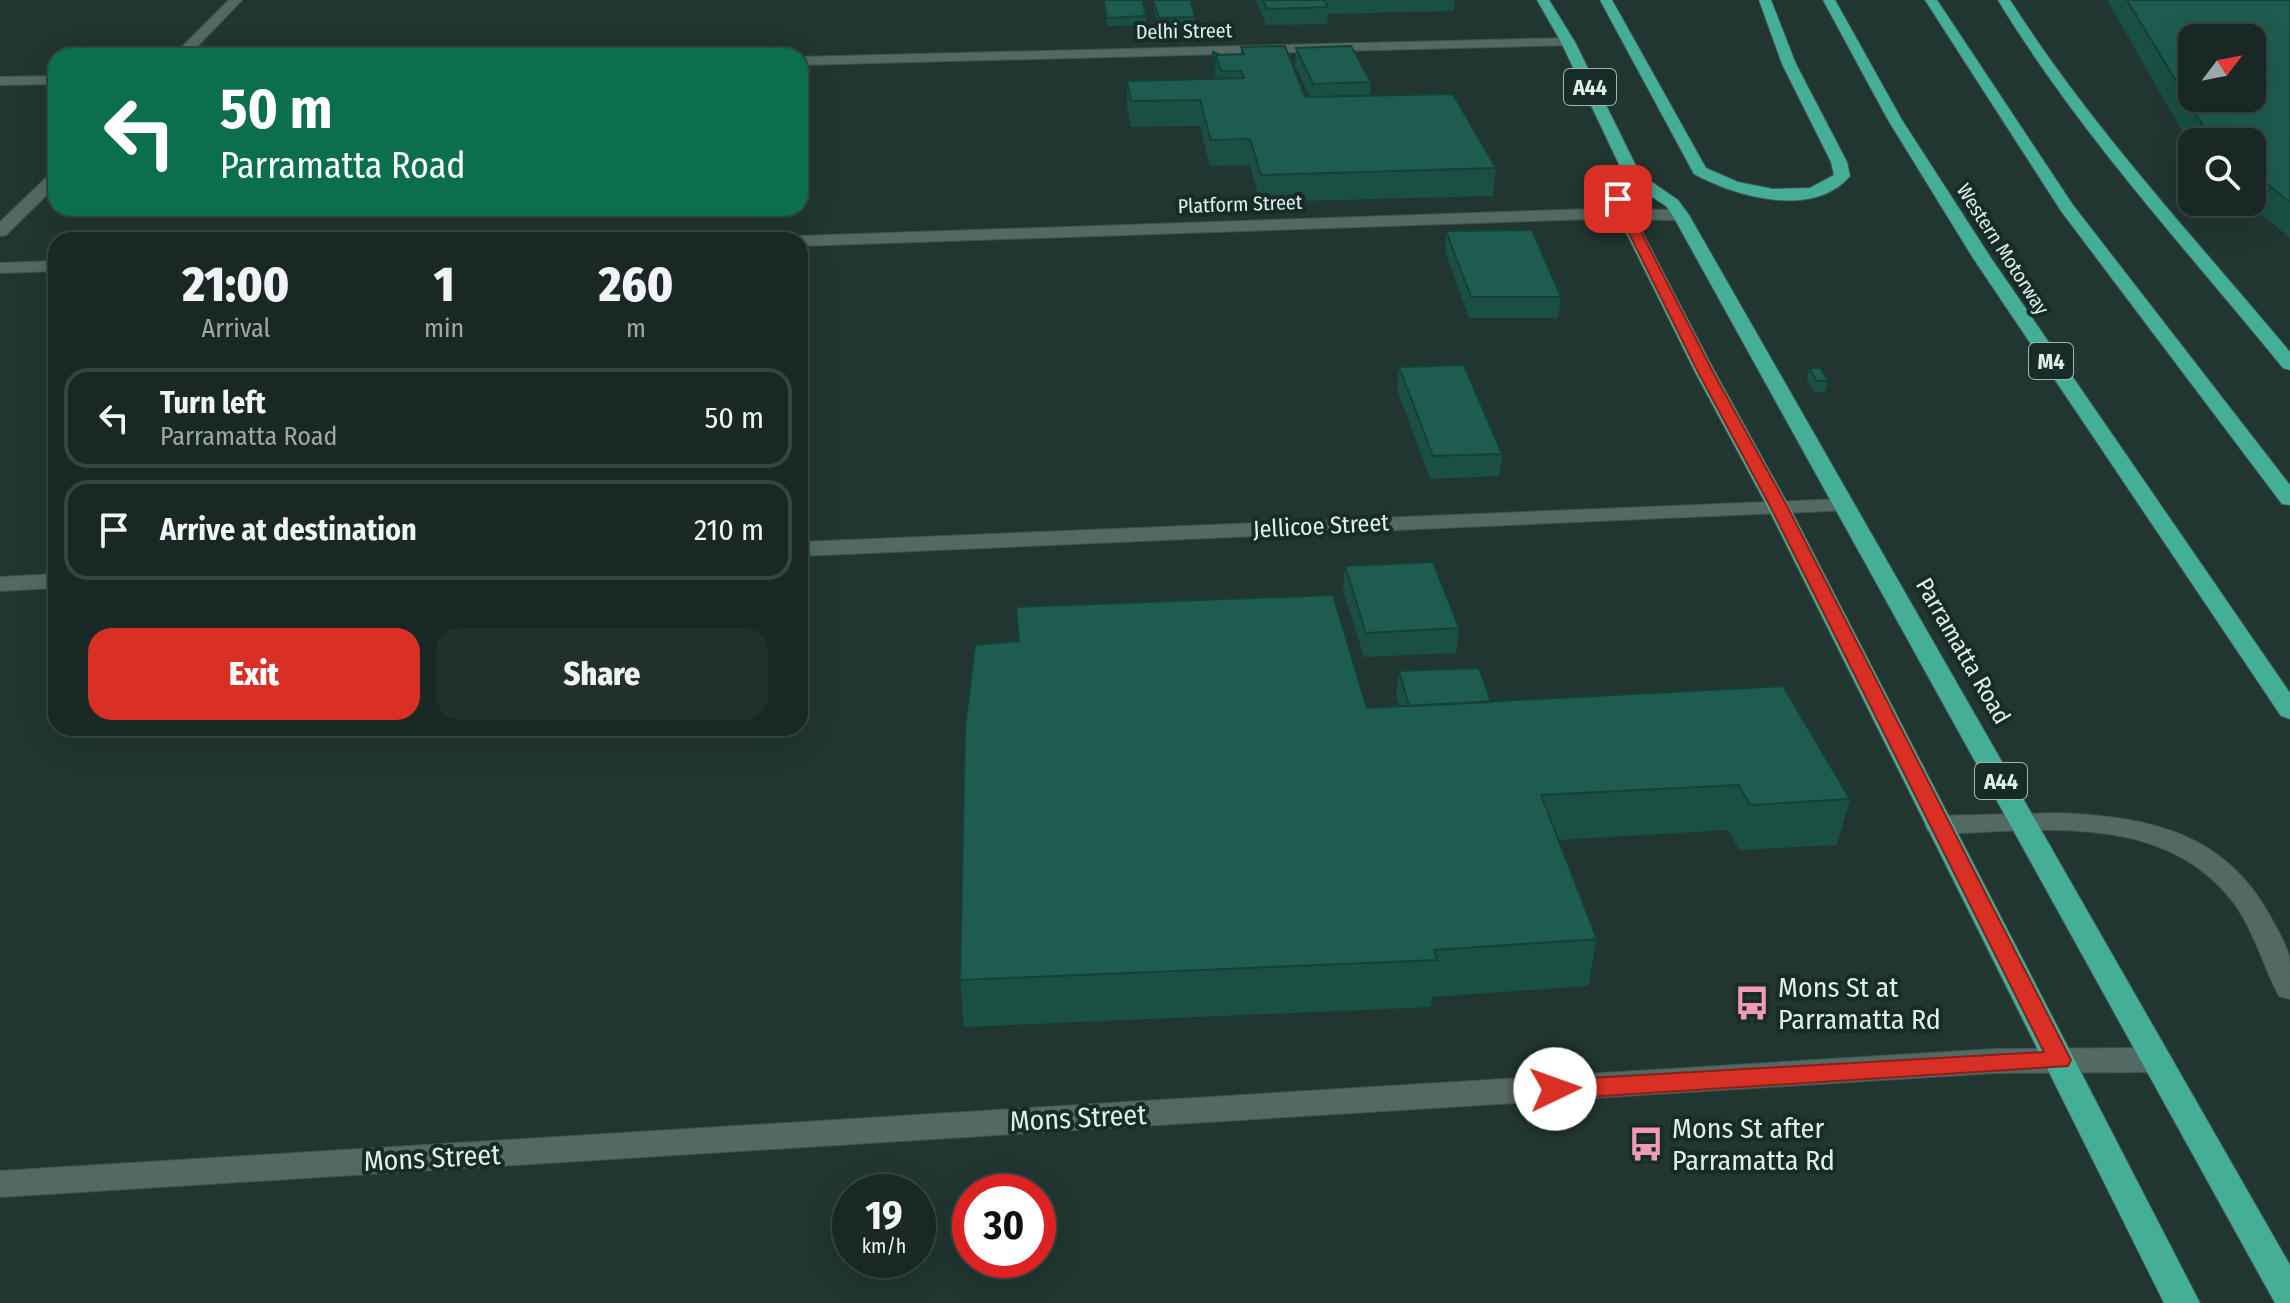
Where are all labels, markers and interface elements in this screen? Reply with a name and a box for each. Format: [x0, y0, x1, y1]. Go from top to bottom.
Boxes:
street label: Delhi Street [1136, 18, 1233, 44]
north arrow [2178, 24, 2266, 112]
map controls [2178, 24, 2266, 216]
road number: A44 [1564, 69, 1616, 105]
text: 50 m [220, 76, 332, 143]
icon: left [88, 80, 192, 184]
button: search [2178, 128, 2266, 216]
text: Parramatta Road [220, 144, 466, 188]
pin [1584, 165, 1652, 233]
icon: arrive [1596, 177, 1640, 221]
street label: Western Motorway [1952, 179, 2054, 319]
street label: Platform Street [1177, 190, 1303, 218]
text: 21:00 [183, 256, 289, 314]
text: 1 [434, 256, 454, 314]
text: 260 [599, 256, 673, 314]
text: Arrival [202, 313, 270, 344]
text: min [424, 313, 464, 344]
text: m [626, 313, 646, 344]
road number: M4 [2029, 343, 2073, 379]
text: Turn left [160, 385, 266, 421]
icon: left [92, 396, 136, 440]
text: 50 m [704, 400, 764, 436]
text: Parramatta Road [160, 421, 337, 452]
icon: arrive [92, 508, 136, 552]
street label: Jellicoe Street [1252, 508, 1390, 544]
text: Arrive at destination [160, 512, 417, 548]
text: 210 m [694, 512, 764, 548]
street label: Parramatta Road [1910, 573, 2016, 729]
button: Exit [88, 628, 420, 720]
button: Share [436, 628, 768, 720]
road number: A44 [1975, 763, 2027, 799]
place label: Mons St at Parramatta Rd [1778, 971, 1941, 1036]
bus stop icon: Mons St at Parramatta Rd [1733, 984, 1771, 1022]
position arrow [1513, 1047, 1597, 1131]
street label: Mons Street [1009, 1098, 1148, 1138]
place label: Mons St after Parramatta Rd [1672, 1112, 1835, 1177]
bus stop icon: Mons St after Parramatta Rd [1627, 1125, 1665, 1163]
street label: Mons Street [363, 1138, 502, 1178]
speed limit sign: 30 [952, 1174, 1056, 1278]
text: 19 [865, 1192, 903, 1240]
text: km/h [862, 1234, 906, 1258]

